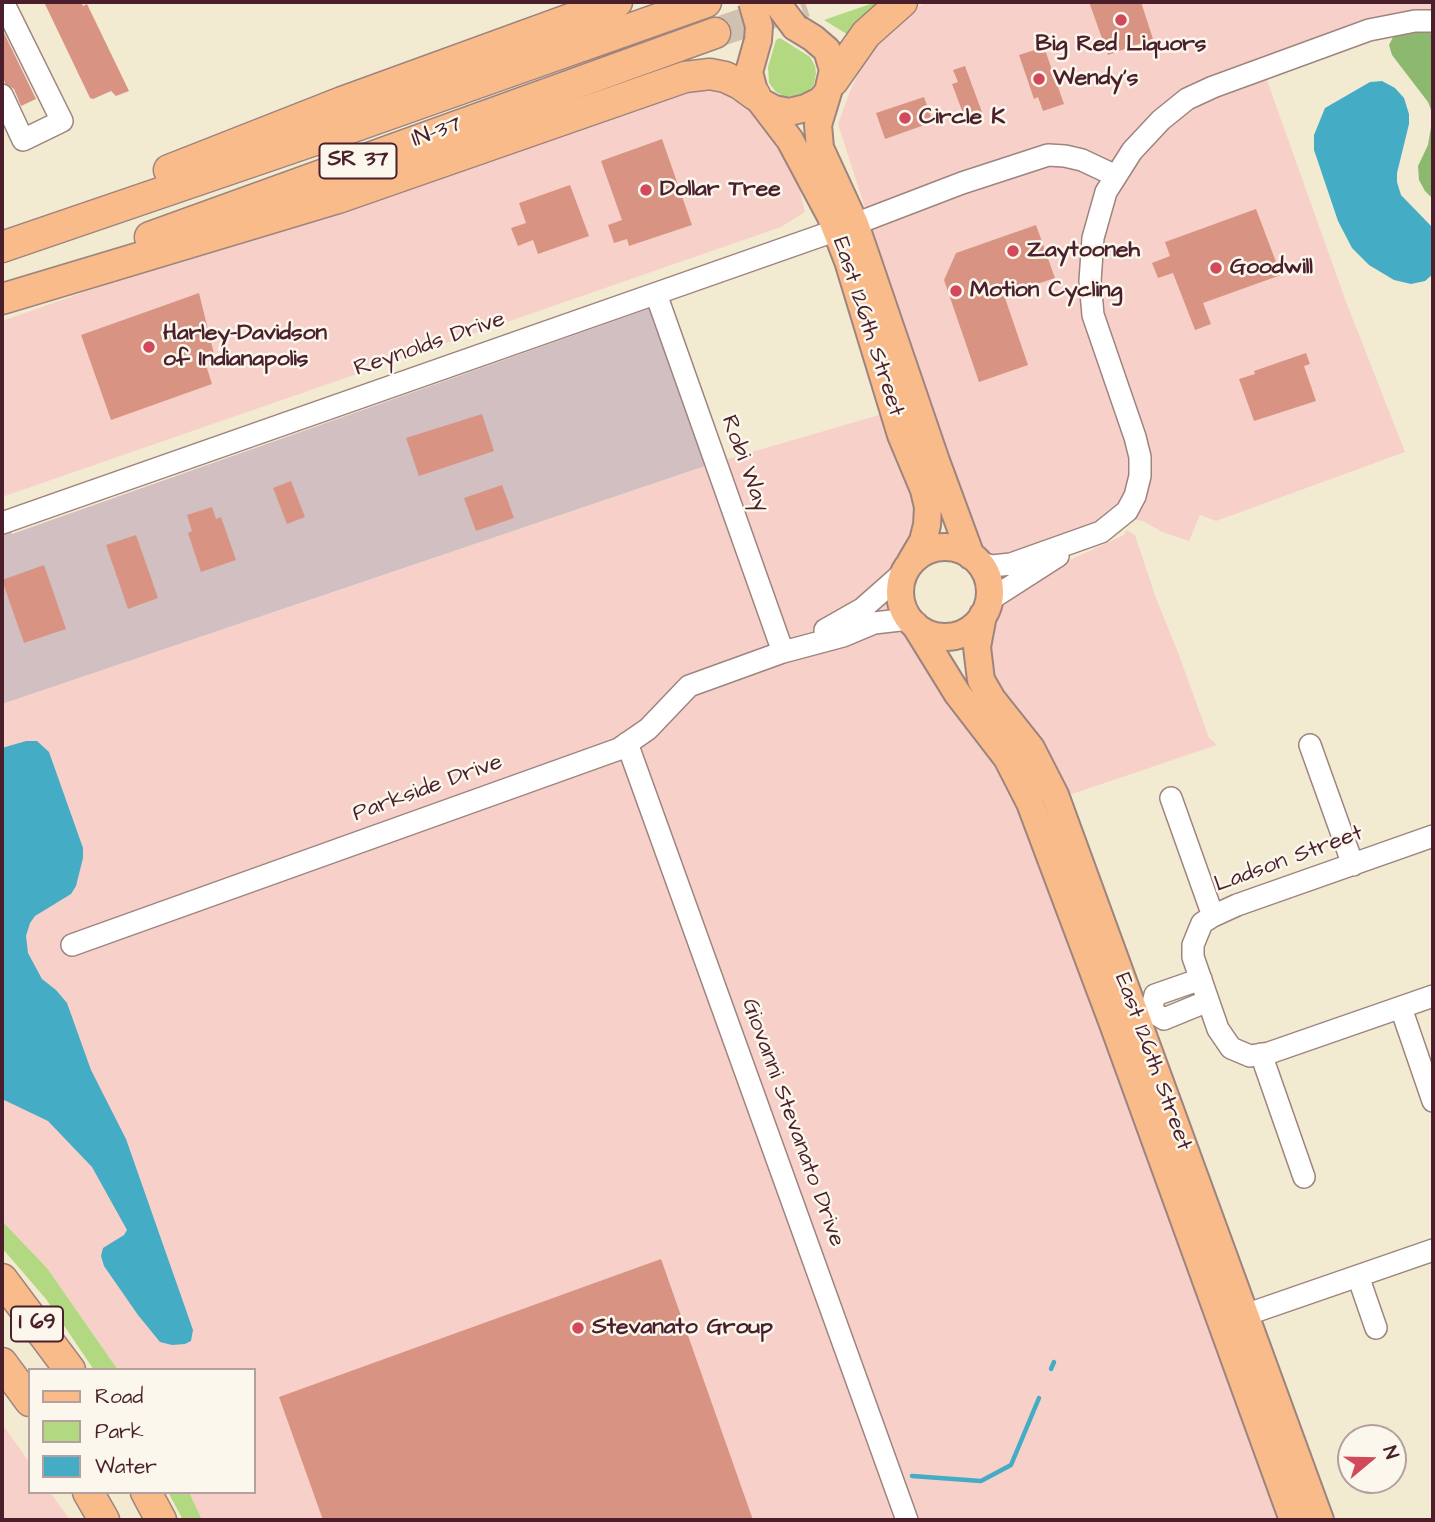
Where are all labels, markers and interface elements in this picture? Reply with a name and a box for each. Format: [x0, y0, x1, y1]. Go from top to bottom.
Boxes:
marker: Big Red Liquors [1113, 12, 1129, 28]
place label: Big Red Liquors [1036, 31, 1206, 59]
place label: Wendy's [1053, 65, 1138, 93]
marker: Wendy's [1031, 71, 1047, 87]
place label: Circle K [919, 104, 1005, 132]
marker: Circle K [897, 110, 913, 126]
street label: IN-37 [408, 111, 466, 155]
road number: SR 37 [320, 144, 396, 178]
place label: Dollar Tree [660, 176, 781, 204]
marker: Dollar Tree [638, 182, 654, 198]
street label: East 126th Street [825, 234, 909, 420]
place label: Zaytooneh [1027, 237, 1140, 265]
marker: Zaytooneh [1005, 243, 1021, 259]
place label: Goodwill [1230, 254, 1313, 282]
marker: Goodwill [1208, 260, 1224, 276]
place label: Motion Cycling [970, 277, 1122, 305]
marker: Motion Cycling [948, 283, 964, 299]
street label: Reynolds Drive [351, 306, 509, 384]
place label: Harley-Davidson of Indianapolis [163, 320, 327, 374]
marker: Harley-Davidson of Indianapolis [141, 339, 157, 355]
street label: Robi Way [714, 412, 774, 516]
street label: Parkside Drive [349, 749, 507, 829]
street label: Ladson Street [1211, 820, 1367, 900]
street label: East 126th Street [1107, 970, 1197, 1154]
street label: Giovanni Stevanato Drive [734, 995, 850, 1251]
road number: I 69 [11, 1306, 63, 1342]
place label: Stevanato Group [592, 1314, 773, 1342]
marker: Stevanato Group [570, 1320, 586, 1336]
legend [28, 1368, 256, 1494]
text: Road [95, 1382, 143, 1411]
text: Park [95, 1417, 144, 1446]
north arrow [1337, 1424, 1407, 1494]
text: N [1376, 1443, 1405, 1463]
text: Water [95, 1452, 157, 1481]

